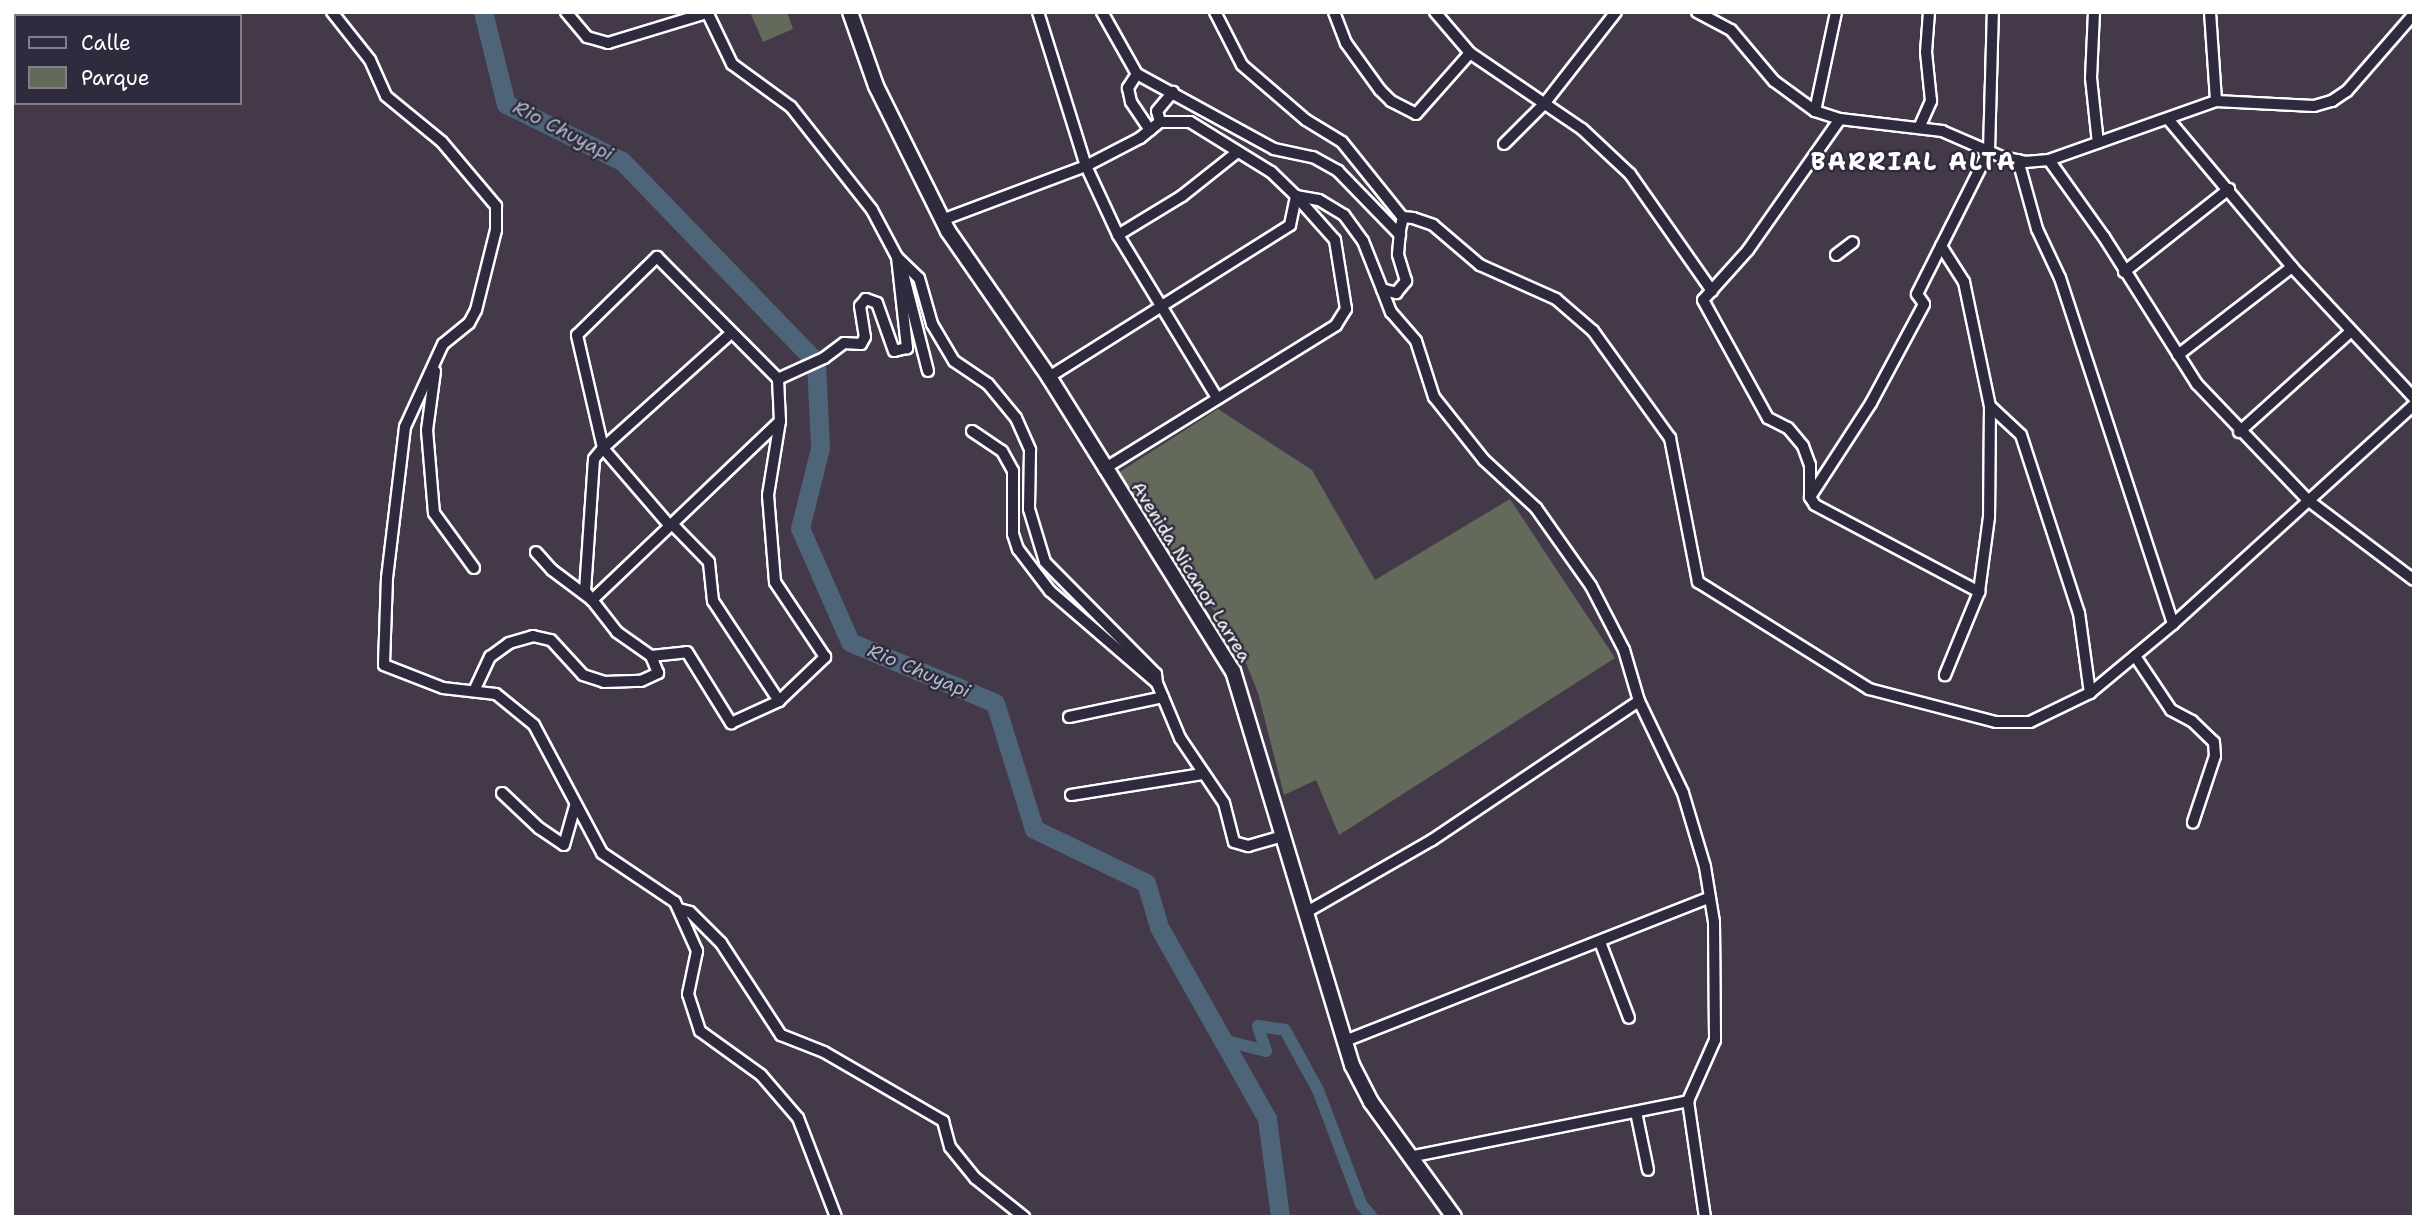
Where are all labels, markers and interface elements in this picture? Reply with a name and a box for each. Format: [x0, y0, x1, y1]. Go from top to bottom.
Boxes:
legend [14, 14, 242, 105]
text: Calle [81, 29, 131, 57]
text: Parque [81, 64, 150, 92]
water label: Rio Chuyapi [509, 96, 617, 166]
district label: BARRIAL ALTA [1812, 149, 2016, 177]
street label: Avenida Nicanor Larrea [1127, 478, 1255, 666]
water label: Rio Chuyapi [864, 639, 974, 703]

